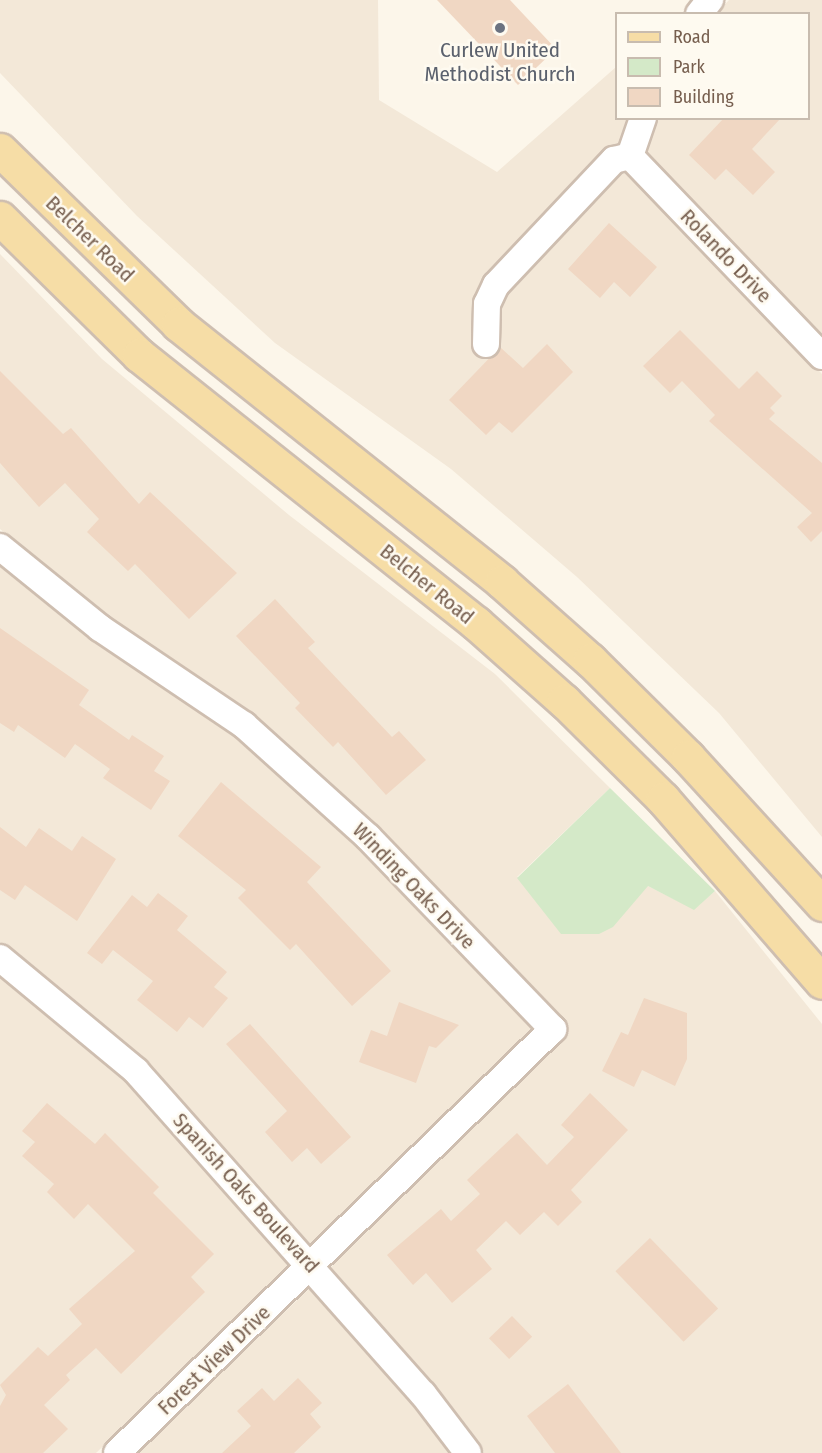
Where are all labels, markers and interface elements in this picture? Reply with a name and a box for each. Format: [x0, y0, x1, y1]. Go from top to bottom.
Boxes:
legend [615, 12, 810, 120]
marker: Curlew United Methodist Church [493, 21, 507, 35]
text: Road [673, 26, 710, 48]
place label: Curlew United Methodist Church [425, 37, 575, 87]
text: Park [673, 56, 705, 78]
text: Building [673, 86, 734, 108]
street label: Belcher Road [40, 191, 140, 287]
street label: Rolando Drive [675, 204, 777, 308]
street label: Belcher Road [375, 538, 479, 630]
street label: Winding Oaks Drive [347, 818, 481, 954]
street label: Spanish Oaks Boulevard [168, 1108, 324, 1278]
street label: Forest View Drive [152, 1300, 276, 1420]

